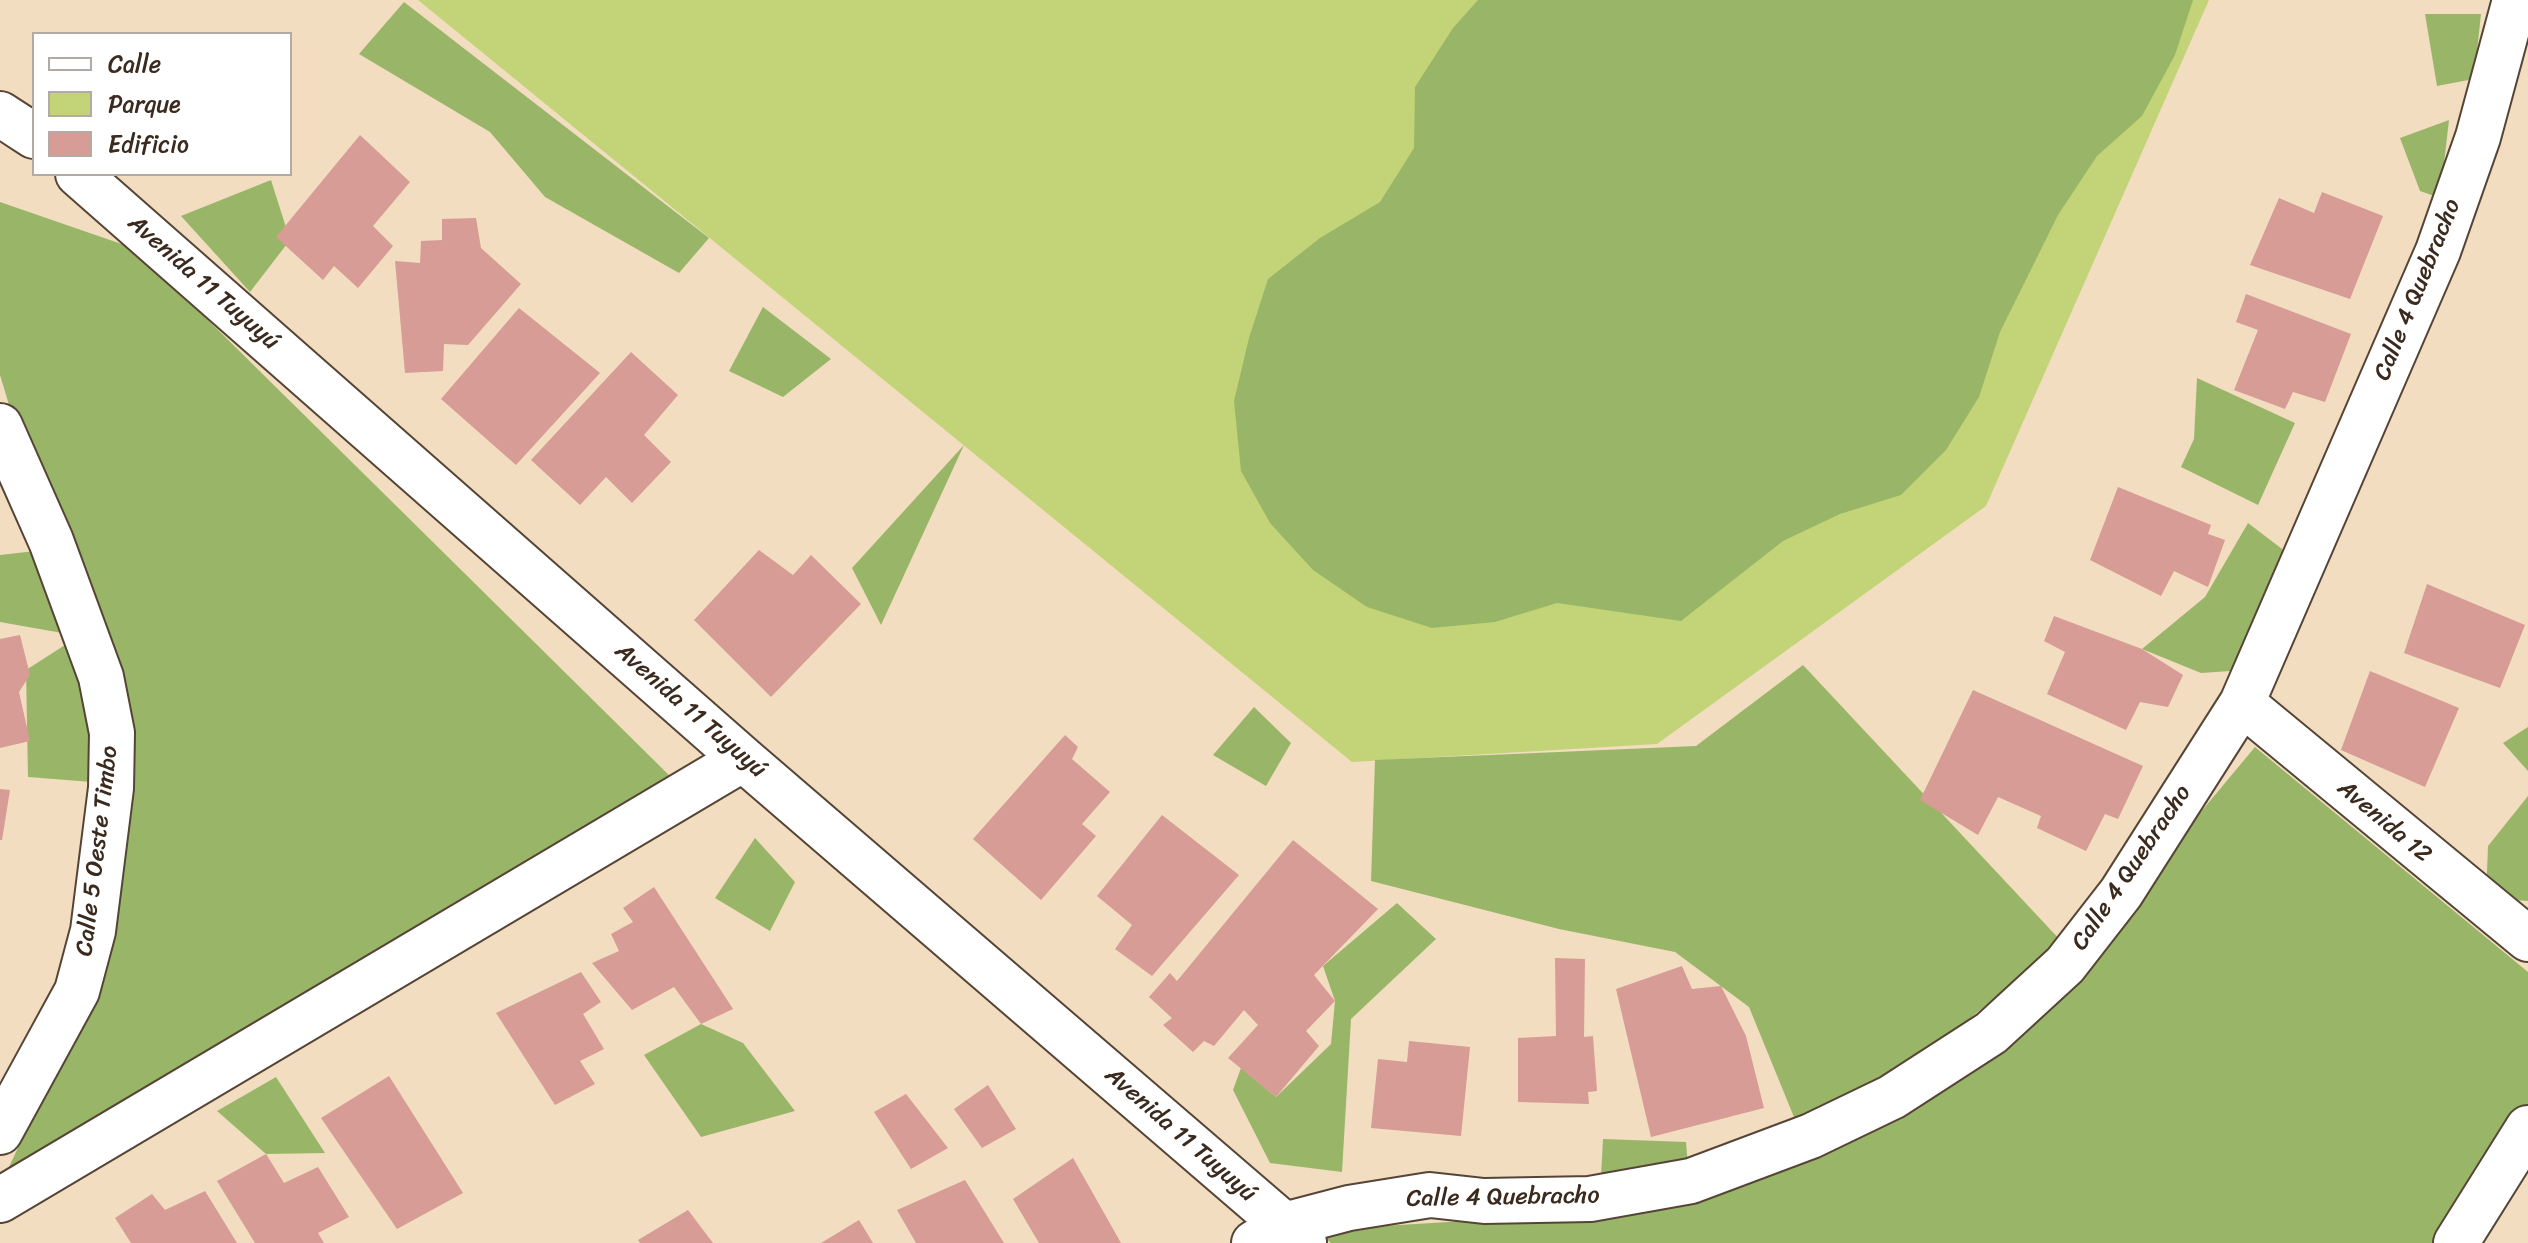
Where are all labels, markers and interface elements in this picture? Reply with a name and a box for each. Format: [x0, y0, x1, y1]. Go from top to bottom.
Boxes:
legend [32, 32, 292, 176]
text: Calle [108, 43, 161, 85]
text: Parque [108, 83, 181, 125]
text: Edificio [108, 123, 189, 165]
street label: Calle 4 Quebracho [2368, 195, 2468, 385]
street label: Avenida 11 Tuyuyú [121, 209, 285, 357]
street label: Avenida 11 Tuyuyú [608, 637, 772, 785]
street label: Calle 5 Oeste Timbo [71, 744, 125, 958]
street label: Avenida 12 [2331, 774, 2437, 870]
street label: Calle 4 Quebracho [2066, 780, 2198, 956]
street label: Avenida 11 Tuyuyú [1098, 1061, 1262, 1209]
street label: Calle 4 Quebracho [1406, 1182, 1600, 1214]

